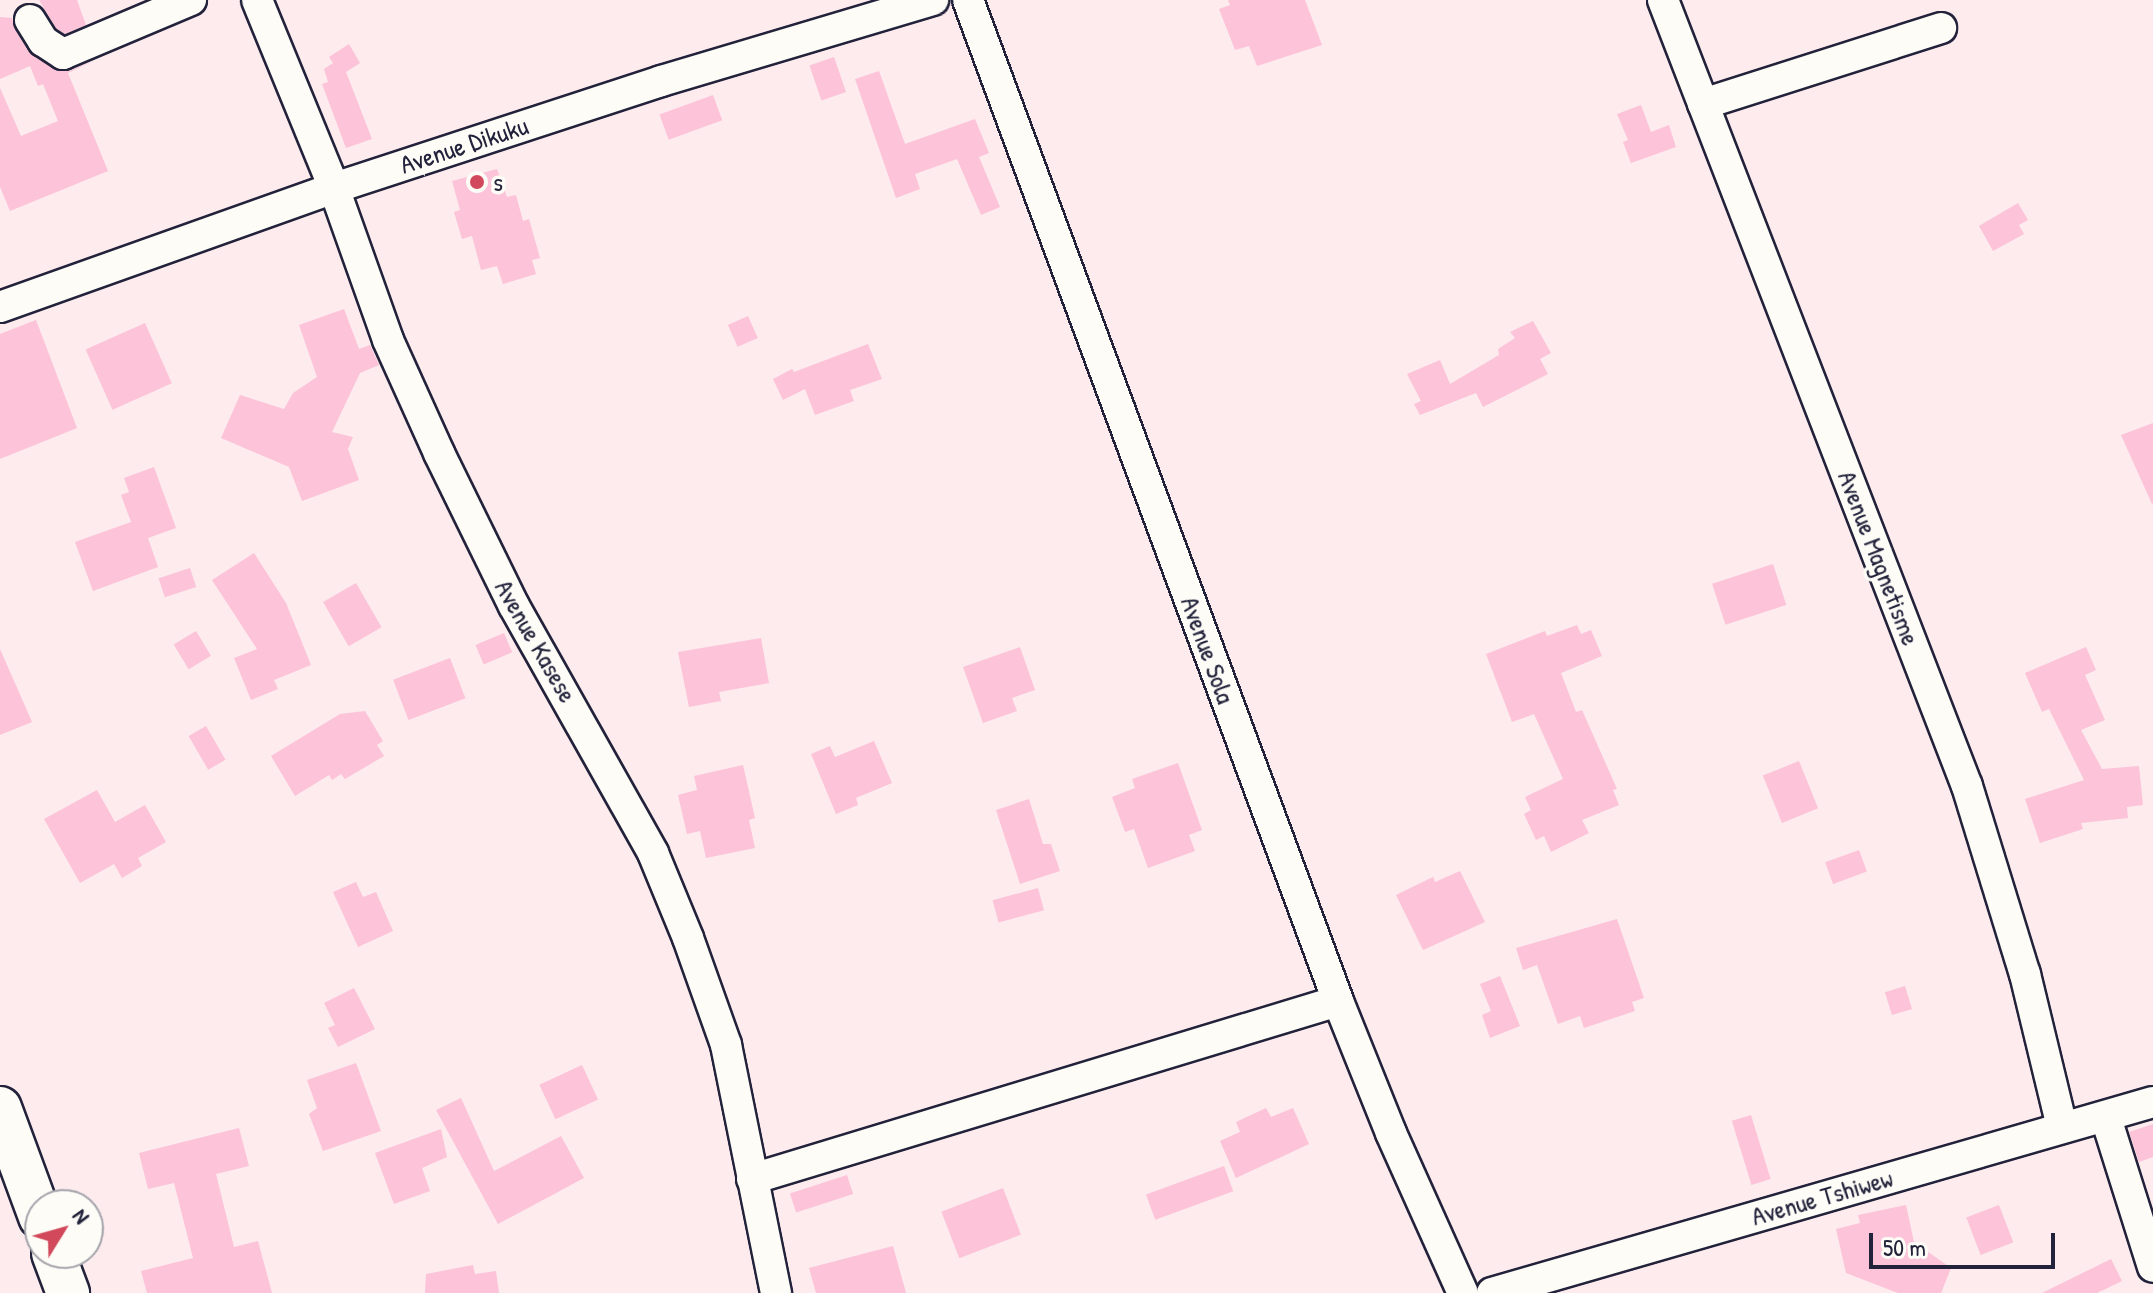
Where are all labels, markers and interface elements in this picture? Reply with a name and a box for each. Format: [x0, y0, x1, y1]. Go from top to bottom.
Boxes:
street label: Avenue Dikuku [396, 110, 532, 180]
place label: s [493, 166, 503, 198]
marker: s [468, 173, 486, 191]
street label: Avenue Magnetisme [1831, 466, 1927, 650]
street label: Avenue Kasese [488, 574, 584, 708]
street label: Avenue Sola [1174, 592, 1242, 708]
street label: Avenue Tshiwew [1748, 1162, 1896, 1232]
north arrow [24, 1189, 104, 1269]
text: N [66, 1202, 97, 1229]
scale bar [1873, 1217, 2059, 1267]
text: 50 m [1883, 1231, 1926, 1263]

